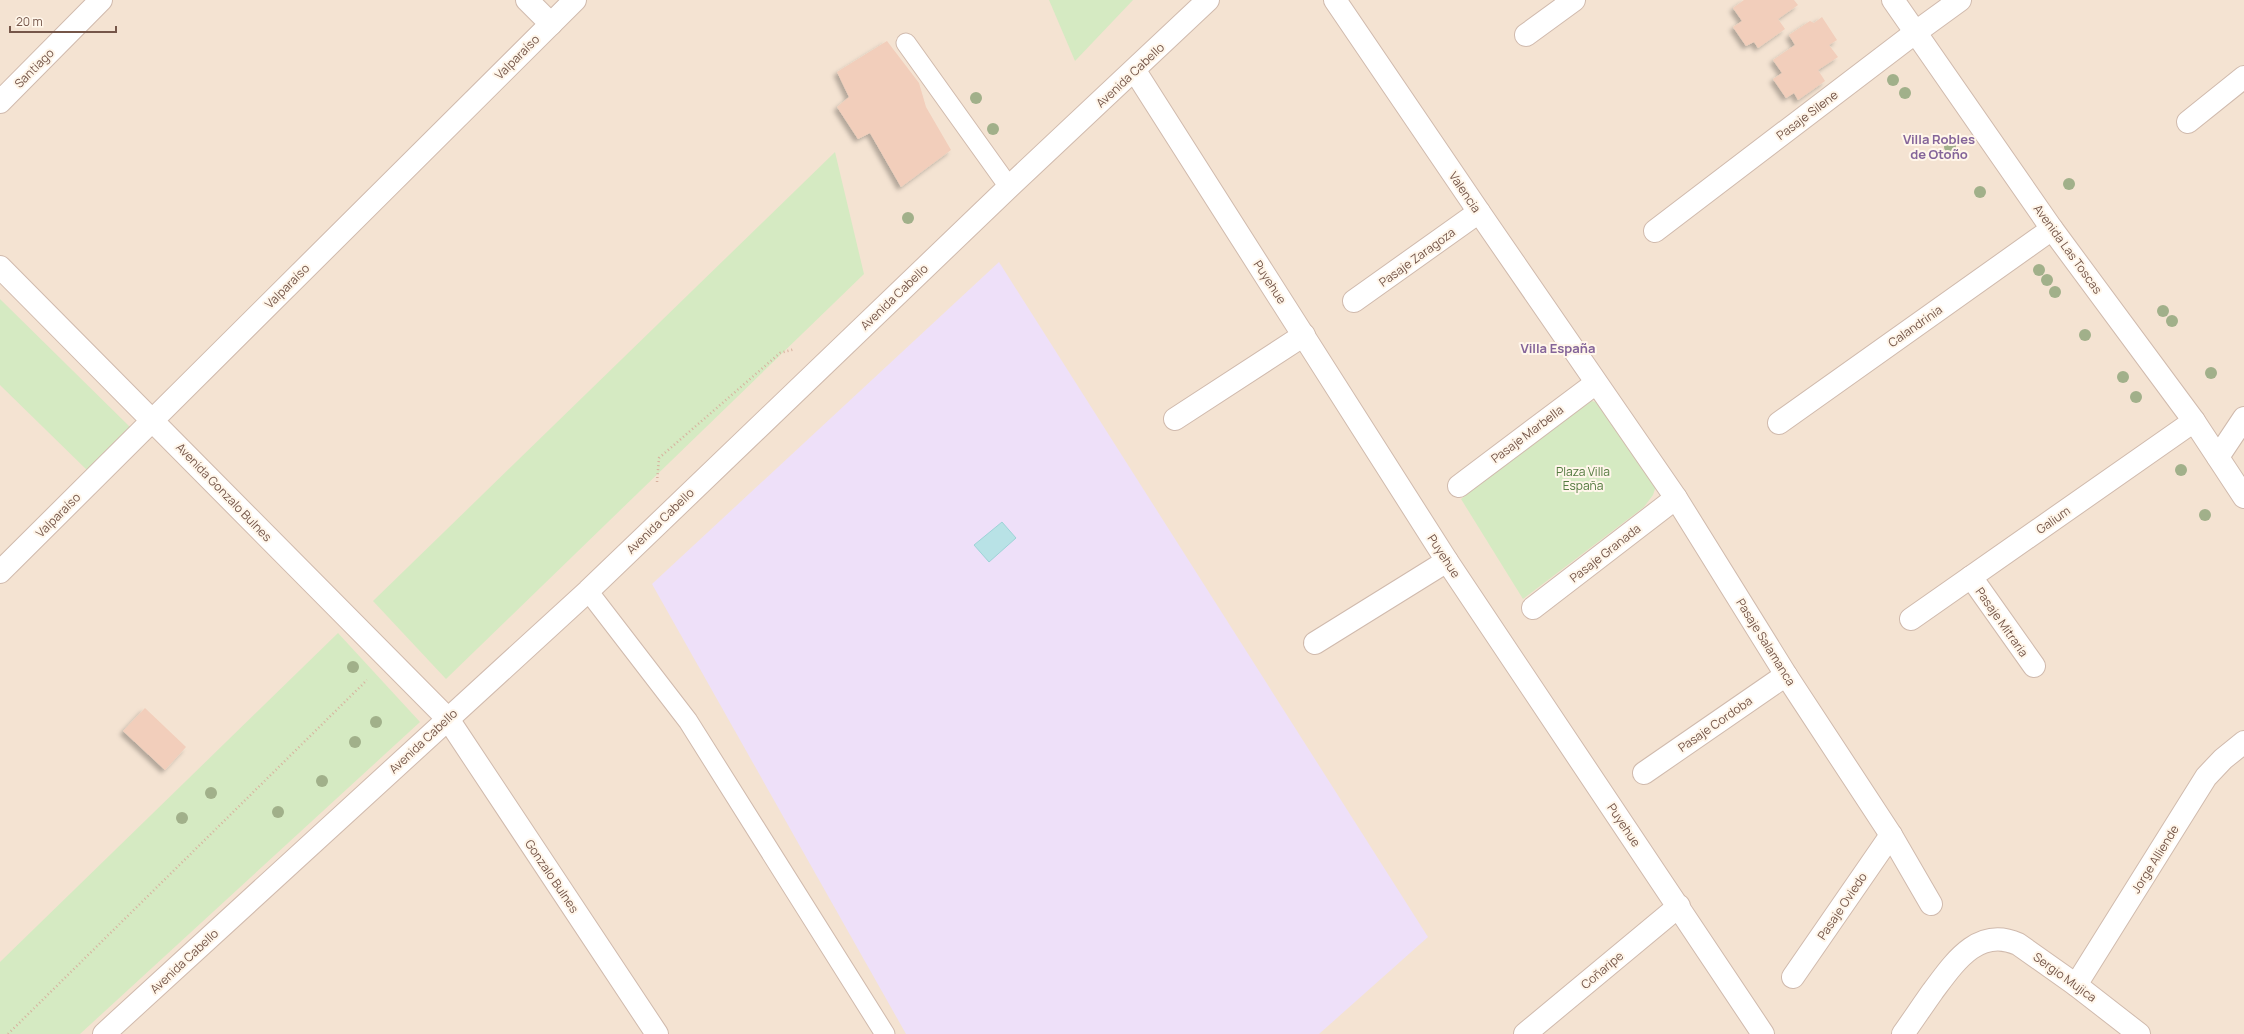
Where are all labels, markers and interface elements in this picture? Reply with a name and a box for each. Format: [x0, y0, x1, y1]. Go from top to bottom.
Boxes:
scale bar [10, 8, 116, 34]
text: 20 m [16, 13, 43, 30]
street label: Valparaíso [491, 31, 543, 83]
street label: Avenida Cabello [1092, 39, 1168, 111]
street label: Santiago [10, 44, 58, 92]
street label: Pasaje Silene [1773, 86, 1841, 144]
district label: Villa Robles de Otoño [1903, 130, 1975, 163]
street label: Valencia [1445, 168, 1485, 216]
street label: Avenida Las Toscas [2030, 201, 2106, 297]
street label: Pasaje Zaragoza [1375, 224, 1459, 290]
street label: Puyehue [1250, 257, 1290, 307]
street label: Valparaíso [261, 260, 313, 312]
street label: Avenida Cabello [856, 260, 932, 334]
street label: Calandrinia [1884, 301, 1946, 351]
district label: Villa España [1521, 339, 1595, 357]
street label: Pasaje Marbella [1487, 401, 1567, 467]
street label: Avenida Gonzalo Bulnes [172, 439, 276, 545]
park label: Plaza Villa España [1556, 463, 1610, 494]
street label: Avenida Cabello [622, 484, 698, 558]
street label: Valparaíso [32, 489, 84, 541]
street label: Galium [2033, 502, 2073, 538]
street label: Pasaje Granada [1566, 520, 1644, 586]
street label: Puyehue [1424, 531, 1464, 581]
street label: Pasaje Mitraria [1972, 584, 2032, 660]
street label: Pasaje Salamanca [1732, 595, 1800, 689]
street label: Pasaje Cordoba [1675, 692, 1755, 756]
street label: Avenida Cabello [385, 705, 461, 777]
street label: Puyehue [1603, 800, 1645, 850]
street label: Jorge Alliende [2127, 822, 2183, 896]
street label: Gonzalo Bulnes [521, 836, 583, 916]
street label: Pasaje Oviedo [1813, 869, 1871, 943]
street label: Avenida Cabello [146, 925, 222, 997]
street label: Coñaripe [1577, 947, 1627, 993]
street label: Sergio Mujica [2030, 948, 2100, 1006]

